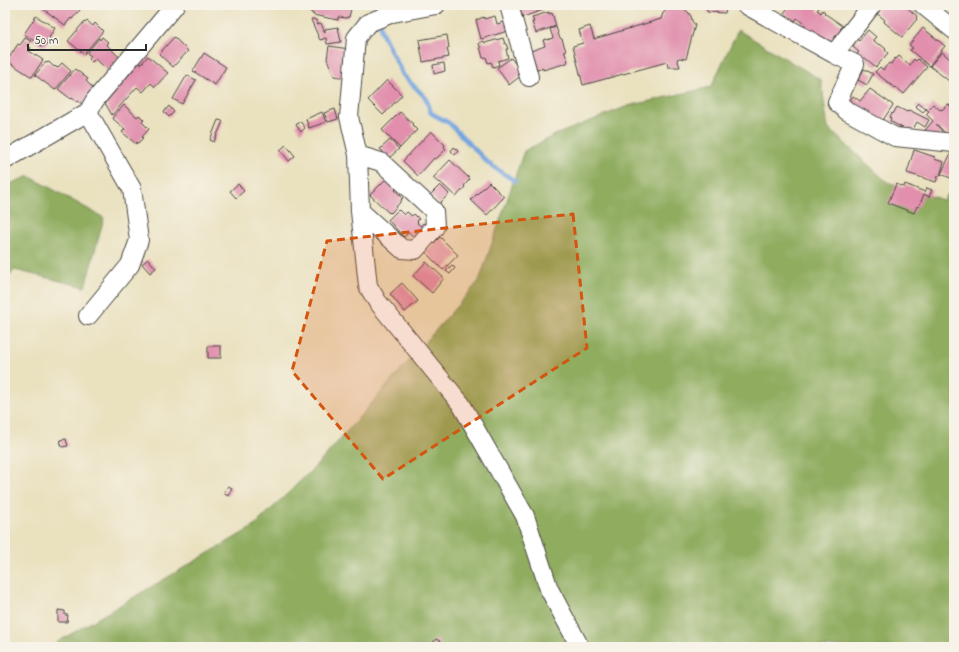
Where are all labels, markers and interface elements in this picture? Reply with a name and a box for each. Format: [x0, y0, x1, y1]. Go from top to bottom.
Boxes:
scale bar [28, 26, 146, 52]
text: 50 m [34, 32, 58, 50]

